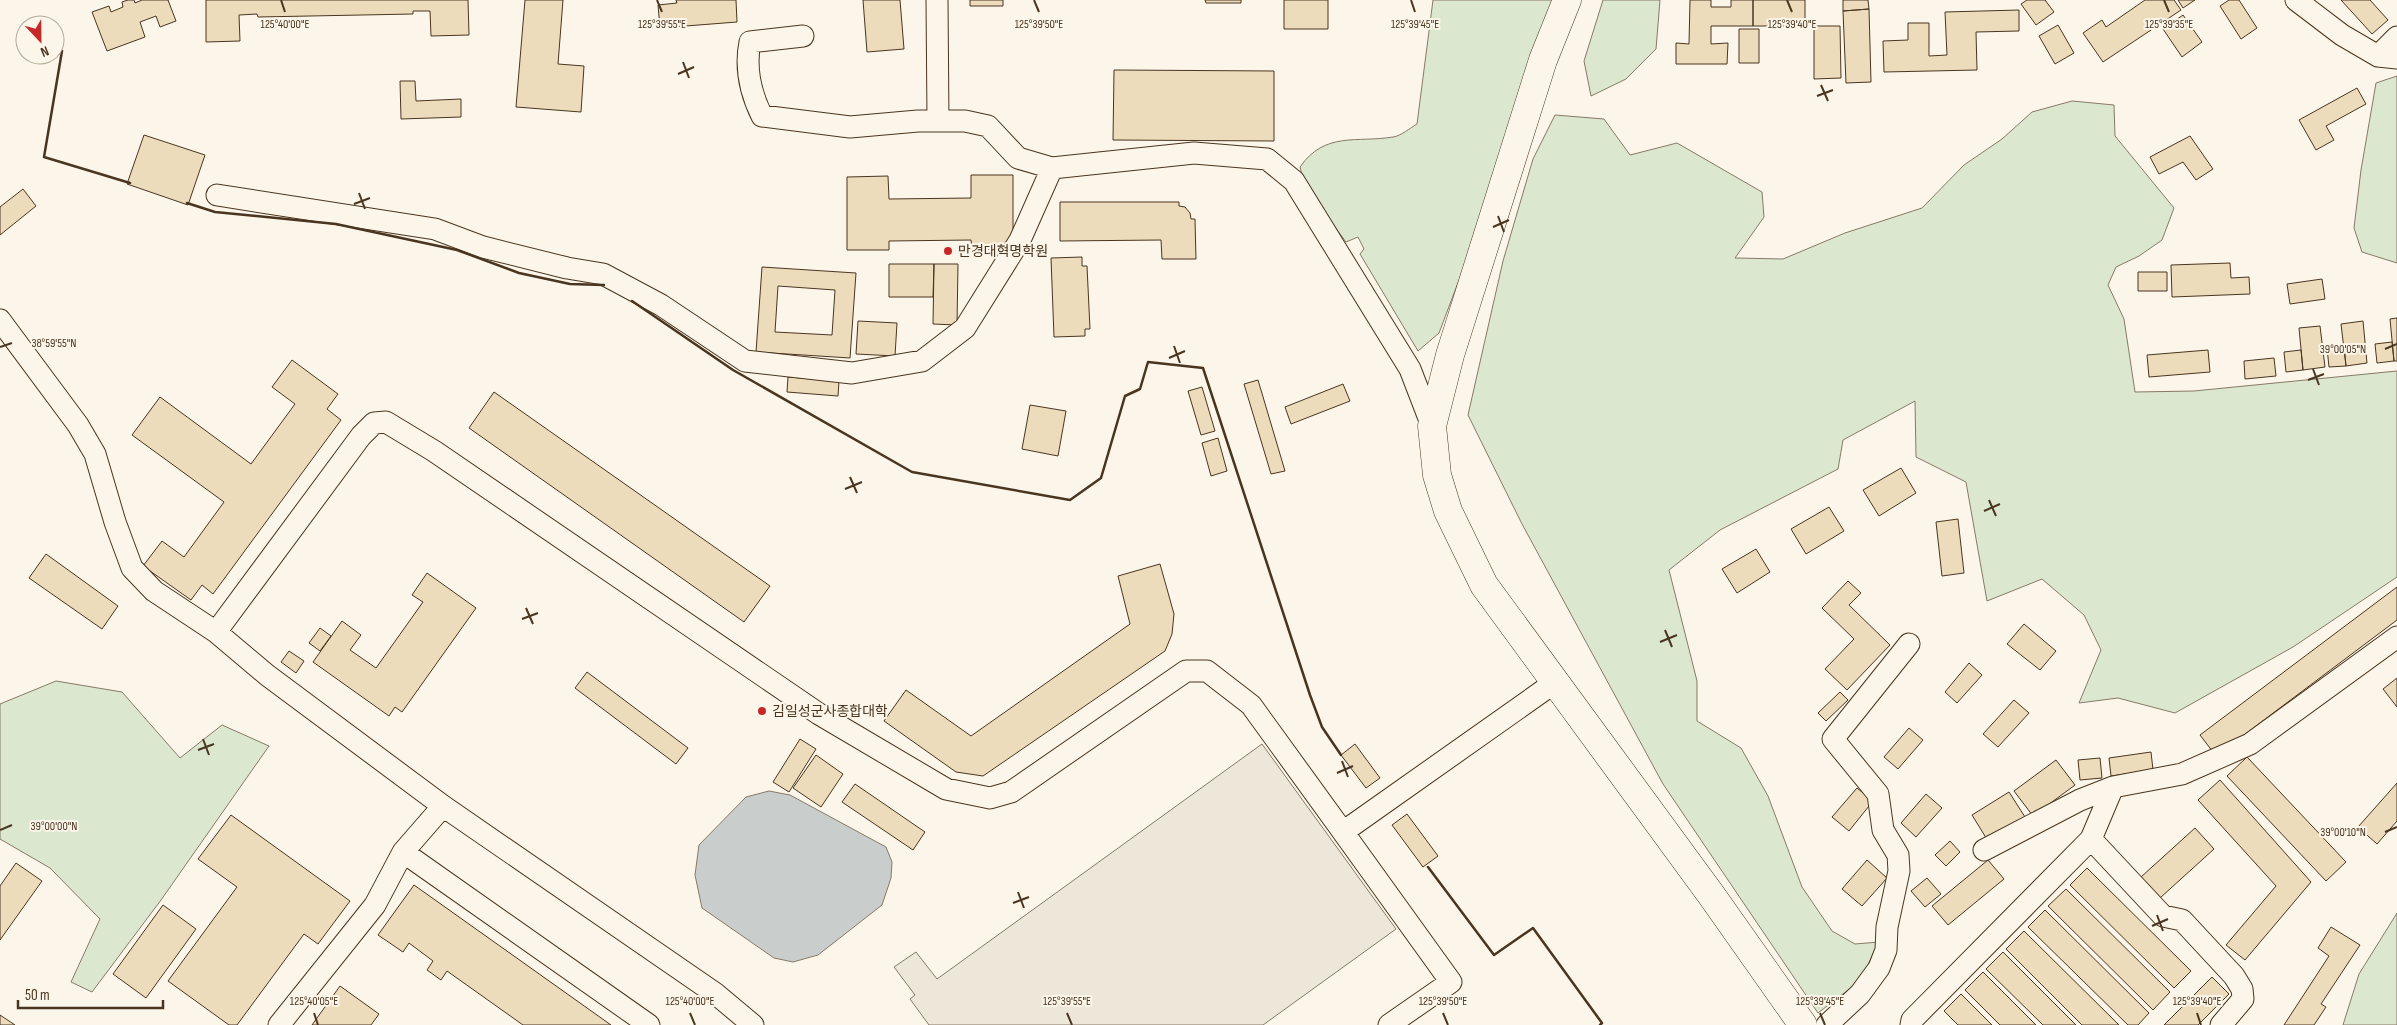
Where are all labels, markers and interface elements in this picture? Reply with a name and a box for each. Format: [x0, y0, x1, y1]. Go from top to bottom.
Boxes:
north arrow [15, 15, 65, 65]
text: 125°40'00"E [261, 17, 309, 32]
text: 125°39'55"E [638, 17, 686, 32]
text: 125°39'50"E [1015, 17, 1063, 32]
text: 125°39'45"E [1391, 17, 1439, 32]
text: 125°39'40"E [1768, 17, 1816, 32]
text: 125°39'35"E [2145, 17, 2193, 32]
text: N [38, 42, 51, 61]
place label: 만경대혁명학원 [958, 243, 1048, 260]
marker: 만경대혁명학원 [942, 245, 954, 257]
text: 38°59'55"N [32, 336, 76, 351]
text: 39°00'05"N [2320, 342, 2366, 357]
place label: 김일성군사종합대학 [772, 703, 888, 720]
marker: 김일성군사종합대학 [756, 705, 768, 717]
text: 39°00'00"N [31, 819, 77, 834]
text: 39°00'10"N [2320, 825, 2366, 840]
scale bar [18, 978, 162, 1010]
text: 50 m [25, 986, 50, 1005]
text: 125°40'05"E [290, 994, 338, 1009]
text: 125°40'00"E [666, 994, 714, 1009]
text: 125°39'55"E [1043, 994, 1091, 1009]
text: 125°39'50"E [1419, 994, 1467, 1009]
text: 125°39'45"E [1796, 994, 1844, 1009]
text: 125°39'40"E [2173, 994, 2221, 1009]

